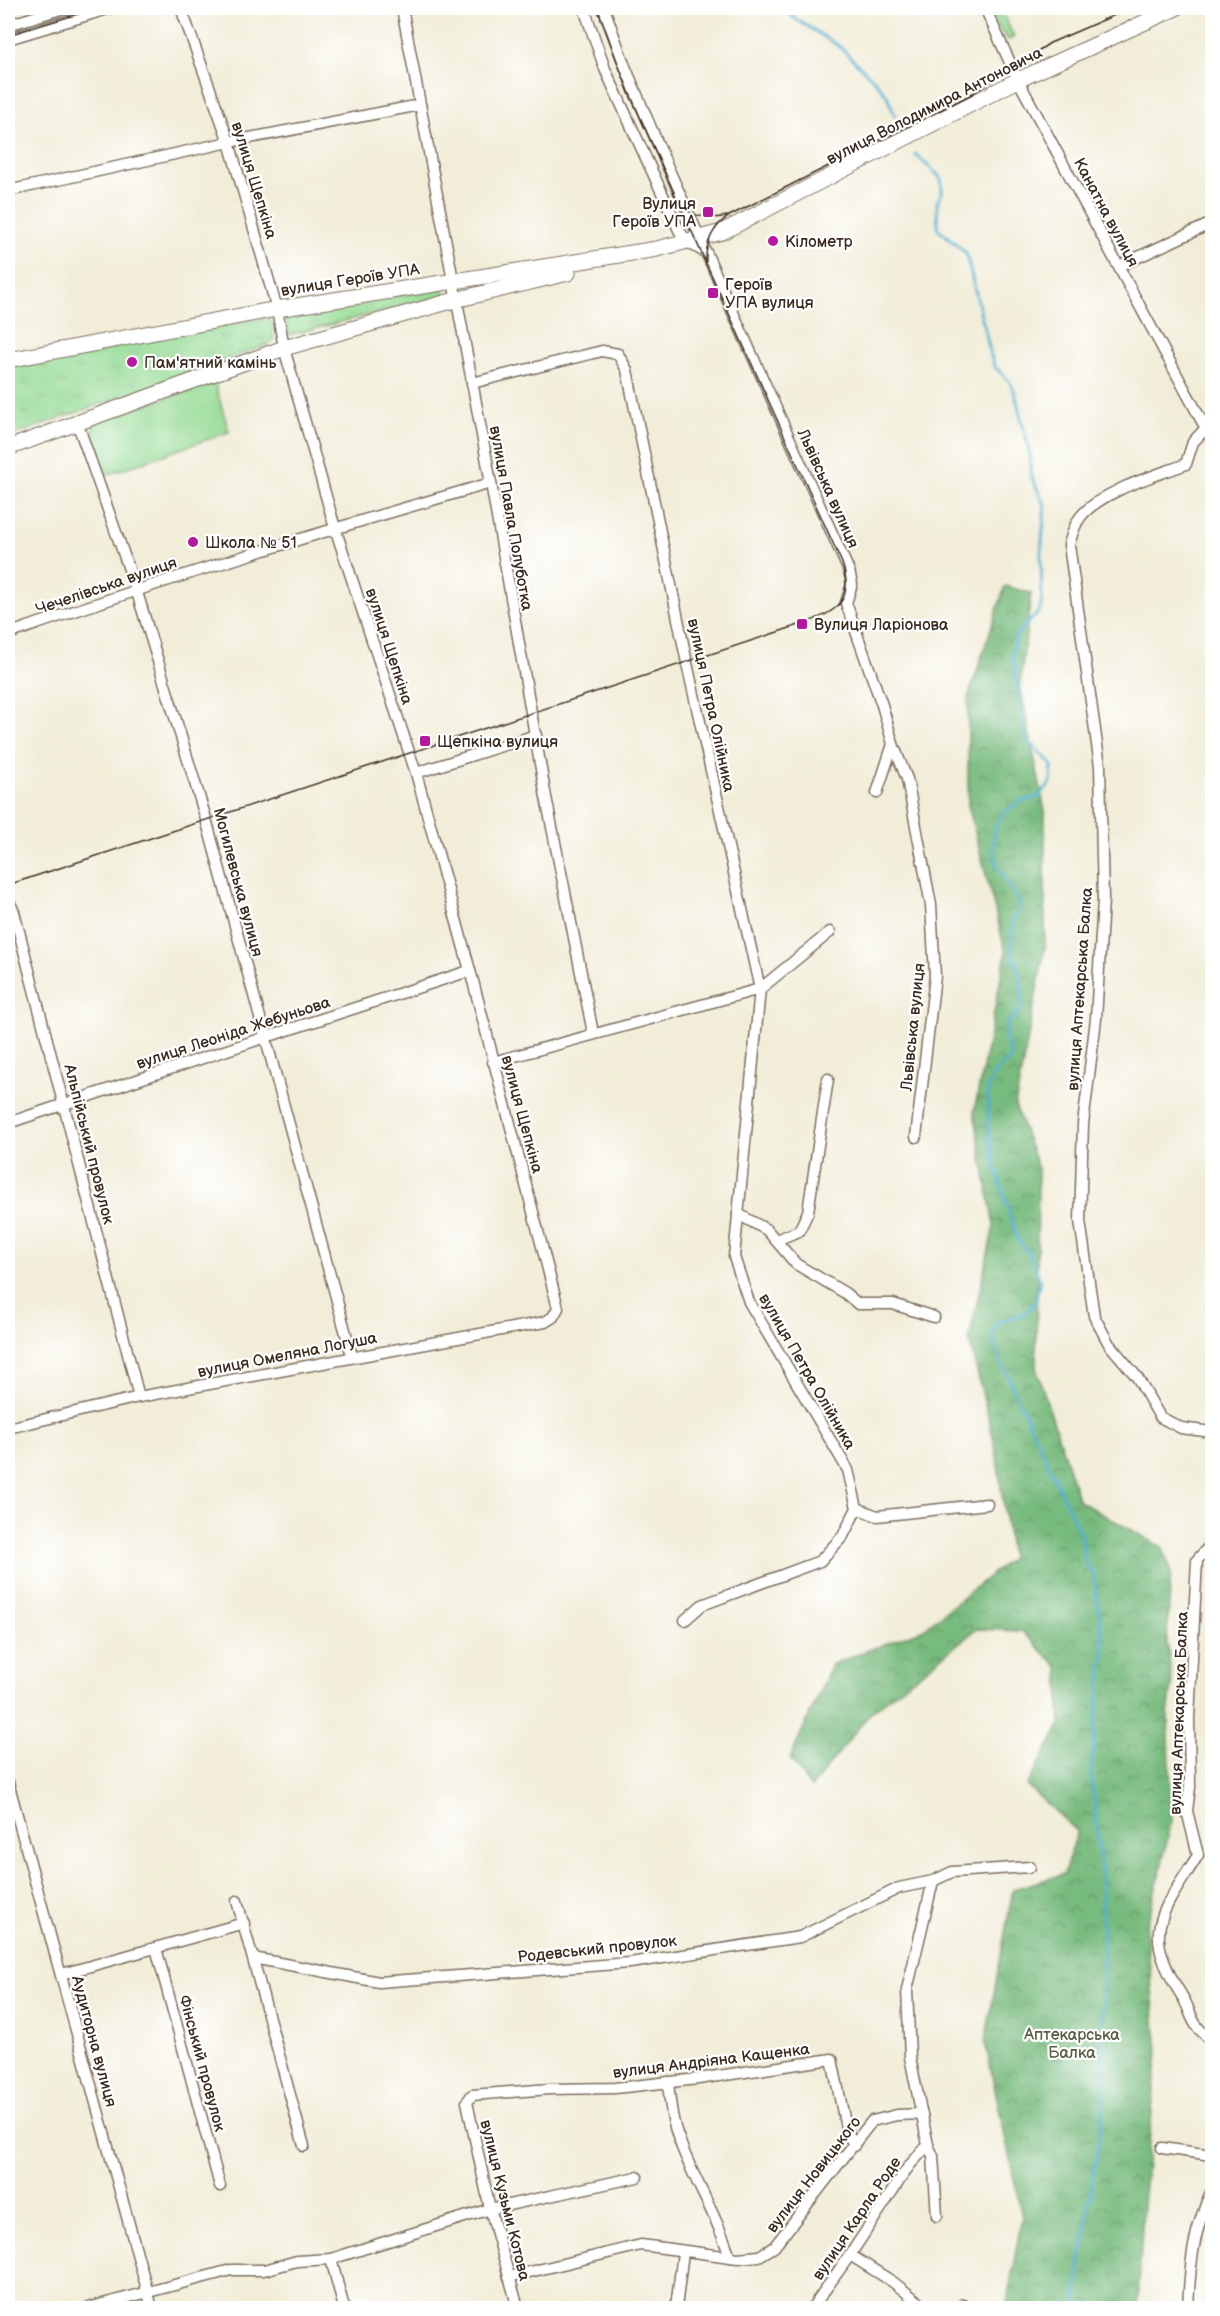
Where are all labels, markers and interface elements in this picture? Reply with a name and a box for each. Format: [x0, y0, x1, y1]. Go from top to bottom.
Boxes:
street label: вулиця Володимира Антоновича [824, 43, 1046, 169]
street label: вулиця Щепкіна [227, 120, 281, 242]
street label: Канатна вулиця [1069, 155, 1142, 271]
place label: Вулиця Героїв УПА [612, 195, 696, 232]
marker: Вулиця Героїв УПА [701, 205, 715, 219]
place label: Кілометр [785, 233, 853, 252]
marker: Кілометр [766, 234, 780, 248]
street label: вулиця Героїв УПА [280, 260, 421, 301]
place label: Героїв УПА вулиця [725, 276, 814, 313]
marker: Героїв УПА вулиця [706, 286, 720, 300]
place label: Пам'ятний камінь [144, 354, 277, 373]
marker: Пам'ятний камінь [125, 355, 139, 369]
street label: вулиця Павла Полуботка [485, 424, 536, 613]
street label: Львівська вулиця [792, 425, 863, 551]
place label: Школа № 51 [205, 534, 297, 553]
marker: Школа № 51 [186, 535, 200, 549]
street label: Чечелівська вулиця [33, 553, 180, 619]
street label: вулиця Щепкіна [361, 586, 416, 708]
place label: Вулиця Ларіонова [814, 616, 949, 635]
street label: вулиця Петра Олійника [683, 617, 738, 794]
marker: Вулиця Ларіонова [795, 617, 809, 631]
place label: Щепкіна вулиця [437, 733, 558, 752]
marker: Щепкіна вулиця [418, 734, 432, 748]
street label: Могилевська вулиця [209, 806, 267, 959]
street label: вулиця Аптекарська Балка [1064, 886, 1097, 1091]
street label: Львівська вулиця [897, 962, 930, 1093]
street label: вулиця Леоніда Жебуньова [134, 993, 333, 1074]
street label: вулиця Щепкіна [497, 1053, 547, 1176]
street label: Альпійський провулок [59, 1061, 118, 1227]
street label: вулиця Петра Олійника [754, 1290, 859, 1454]
street label: вулиця Омеляна Логуша [196, 1329, 379, 1382]
street label: вулиця Аптекарська Балка [1166, 1610, 1193, 1815]
street label: Родевський провулок [517, 1932, 678, 1967]
street label: Аудиторна вулиця [67, 1973, 120, 2109]
street label: Фінський провулок [174, 1993, 229, 2134]
park label: Аптекарська Балка [1023, 2026, 1120, 2063]
street label: вулиця Андріяна Кащенка [612, 2040, 811, 2083]
street label: вулиця Новицького [763, 2113, 865, 2237]
street label: вулиця Кузьми Котова [475, 2118, 534, 2283]
street label: вулиця Карла Роде [809, 2154, 906, 2284]

